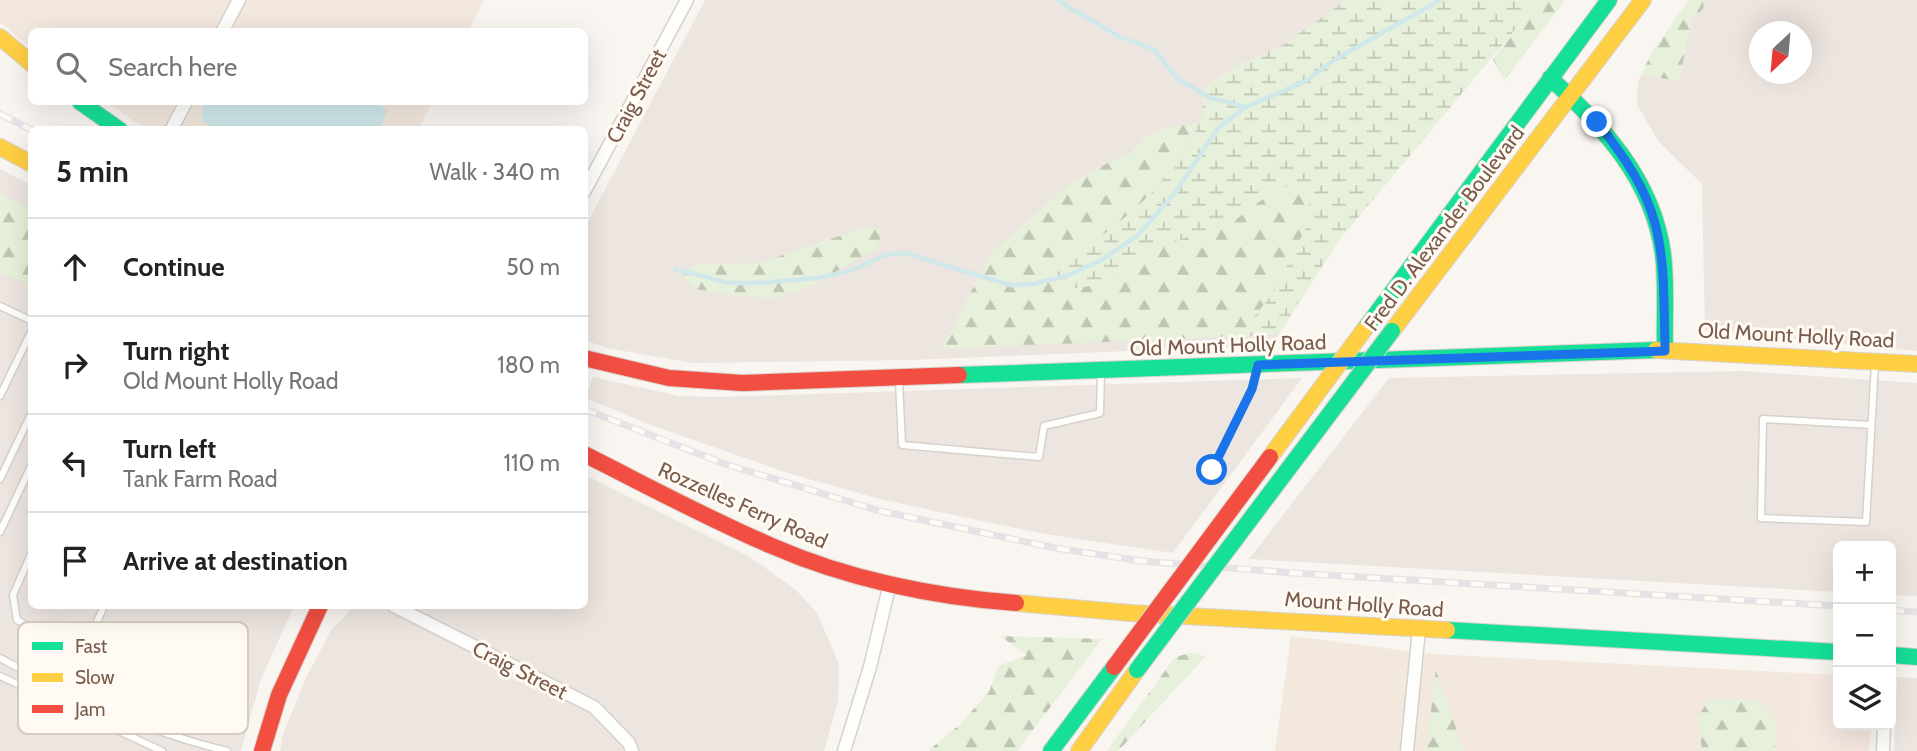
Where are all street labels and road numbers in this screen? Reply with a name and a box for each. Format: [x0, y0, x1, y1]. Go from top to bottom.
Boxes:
street label: Craig Street [601, 45, 671, 147]
street label: Fred D. Alexander Boulevard [1359, 121, 1529, 335]
street label: Old Mount Holly Road [1697, 317, 1895, 353]
street label: Old Mount Holly Road [1129, 329, 1327, 361]
street label: Rozzelles Ferry Road [654, 456, 832, 554]
street label: Mount Holly Road [1284, 586, 1444, 622]
street label: Craig Street [468, 635, 572, 705]

